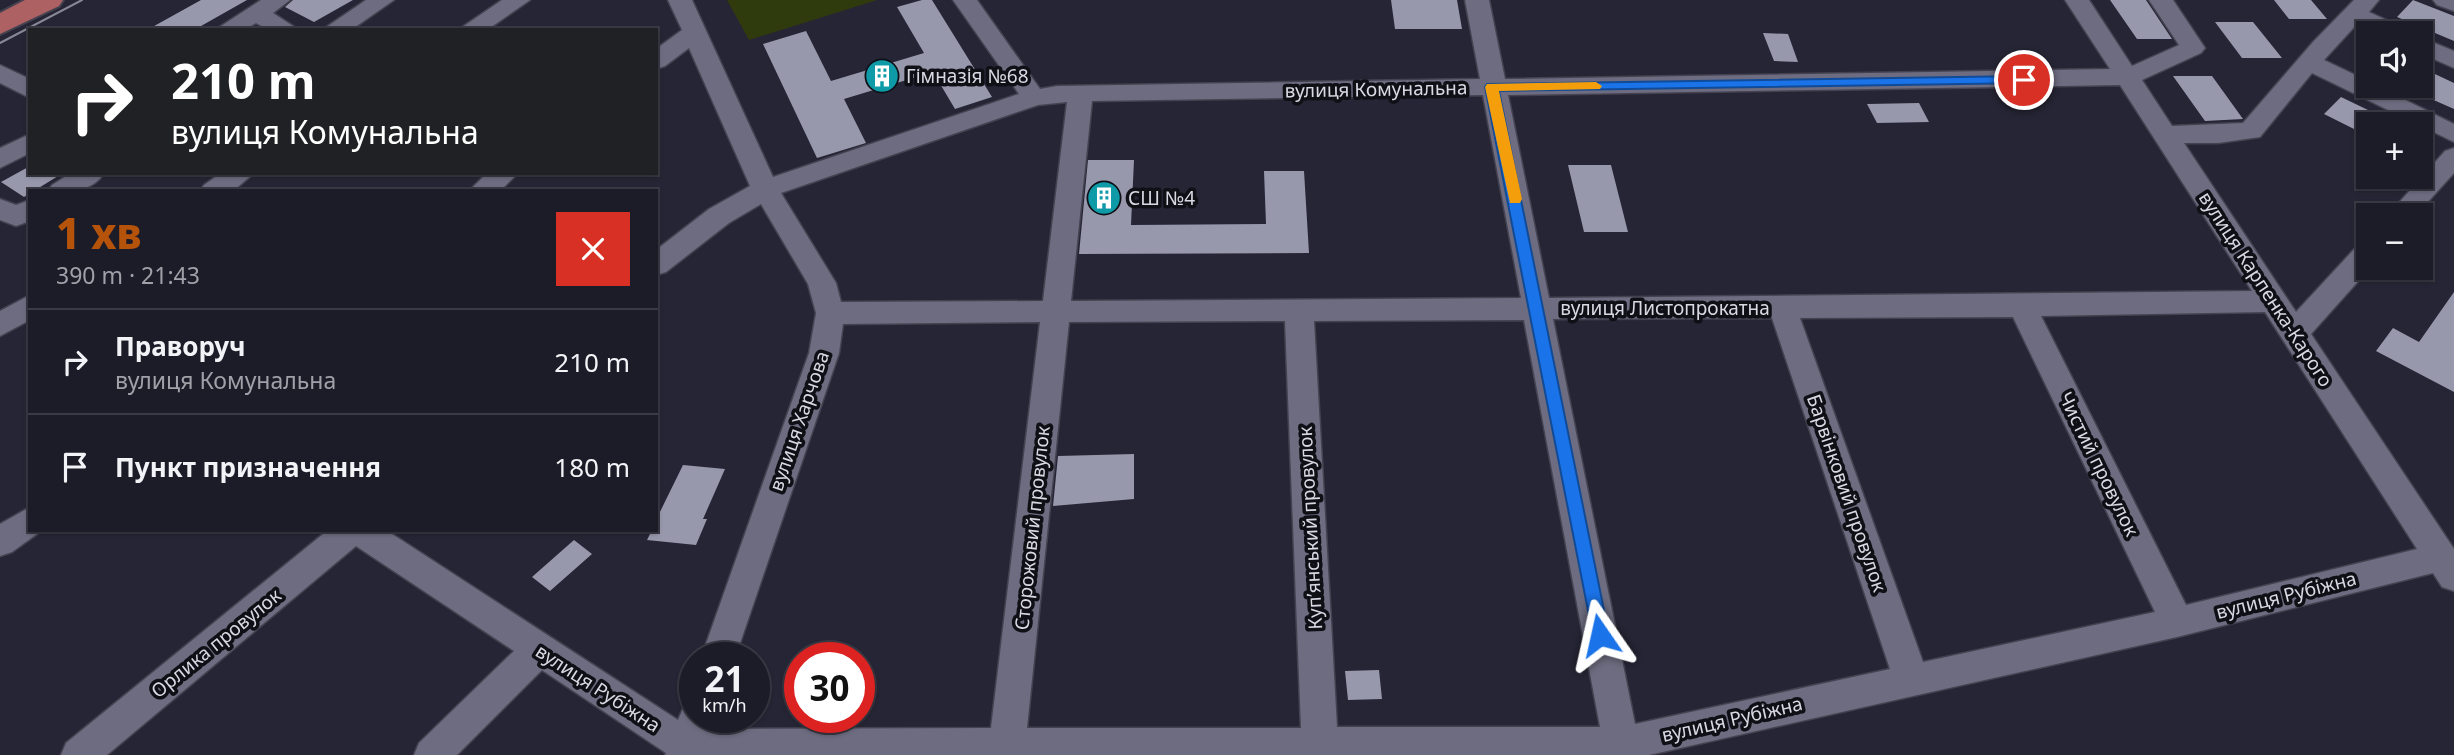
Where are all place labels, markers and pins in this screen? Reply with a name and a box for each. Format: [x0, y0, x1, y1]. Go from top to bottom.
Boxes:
pin [1994, 50, 2054, 110]
building icon: Гімназія №68 [863, 57, 901, 95]
place label: Гімназія №68 [906, 63, 1029, 89]
building icon: СШ №4 [1085, 179, 1123, 217]
place label: СШ №4 [1128, 185, 1195, 211]

